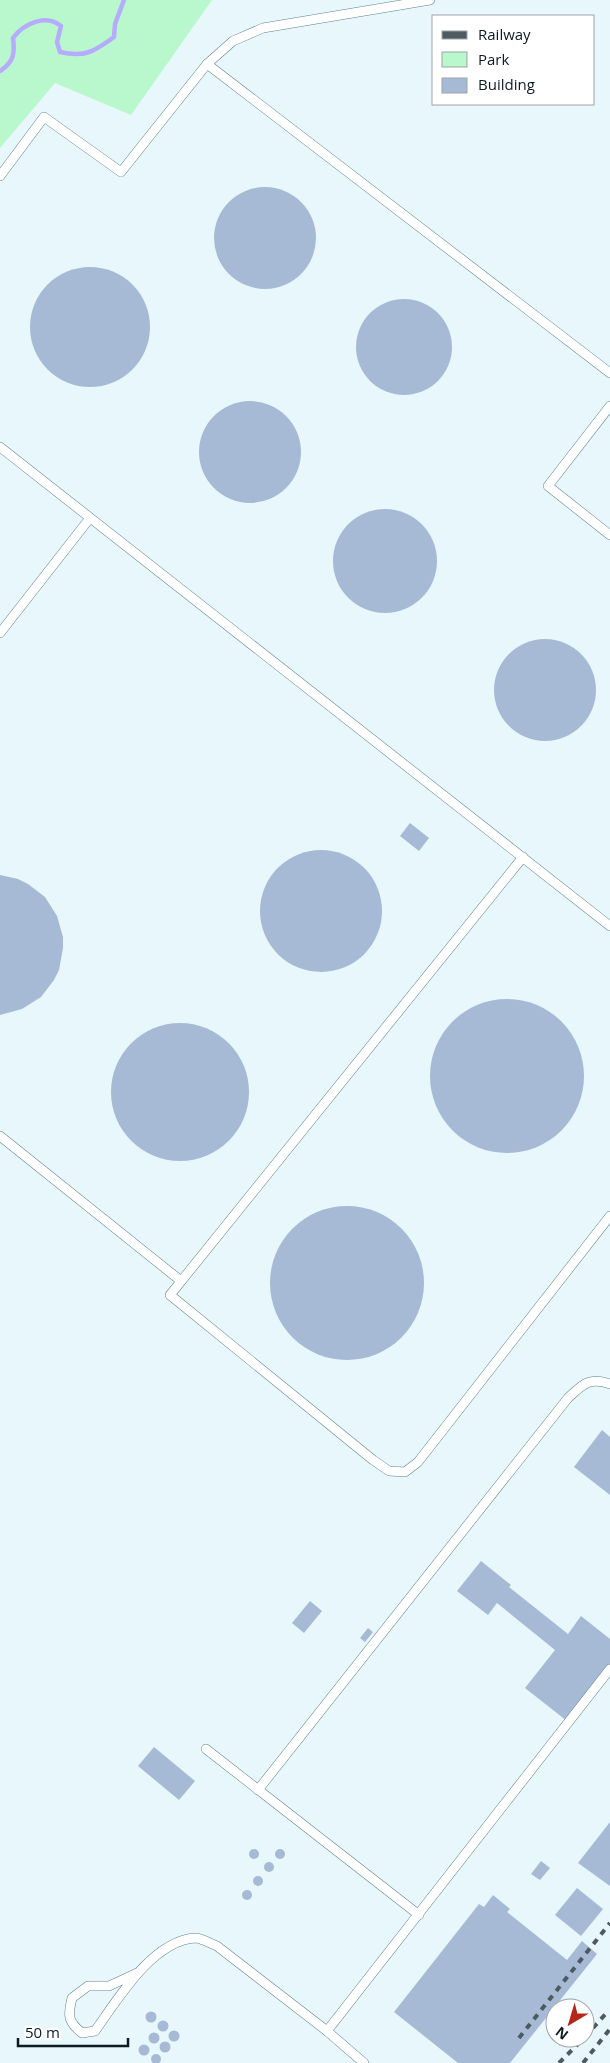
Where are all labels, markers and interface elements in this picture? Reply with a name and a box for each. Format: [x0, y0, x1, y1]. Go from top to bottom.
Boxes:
legend [432, 15, 595, 105]
text: Railway [478, 24, 531, 44]
text: Park [478, 49, 509, 69]
text: Building [478, 74, 535, 94]
north arrow [545, 1998, 595, 2048]
scale bar [18, 2016, 128, 2048]
text: 50 m [25, 2022, 60, 2042]
text: N [551, 2023, 572, 2045]

